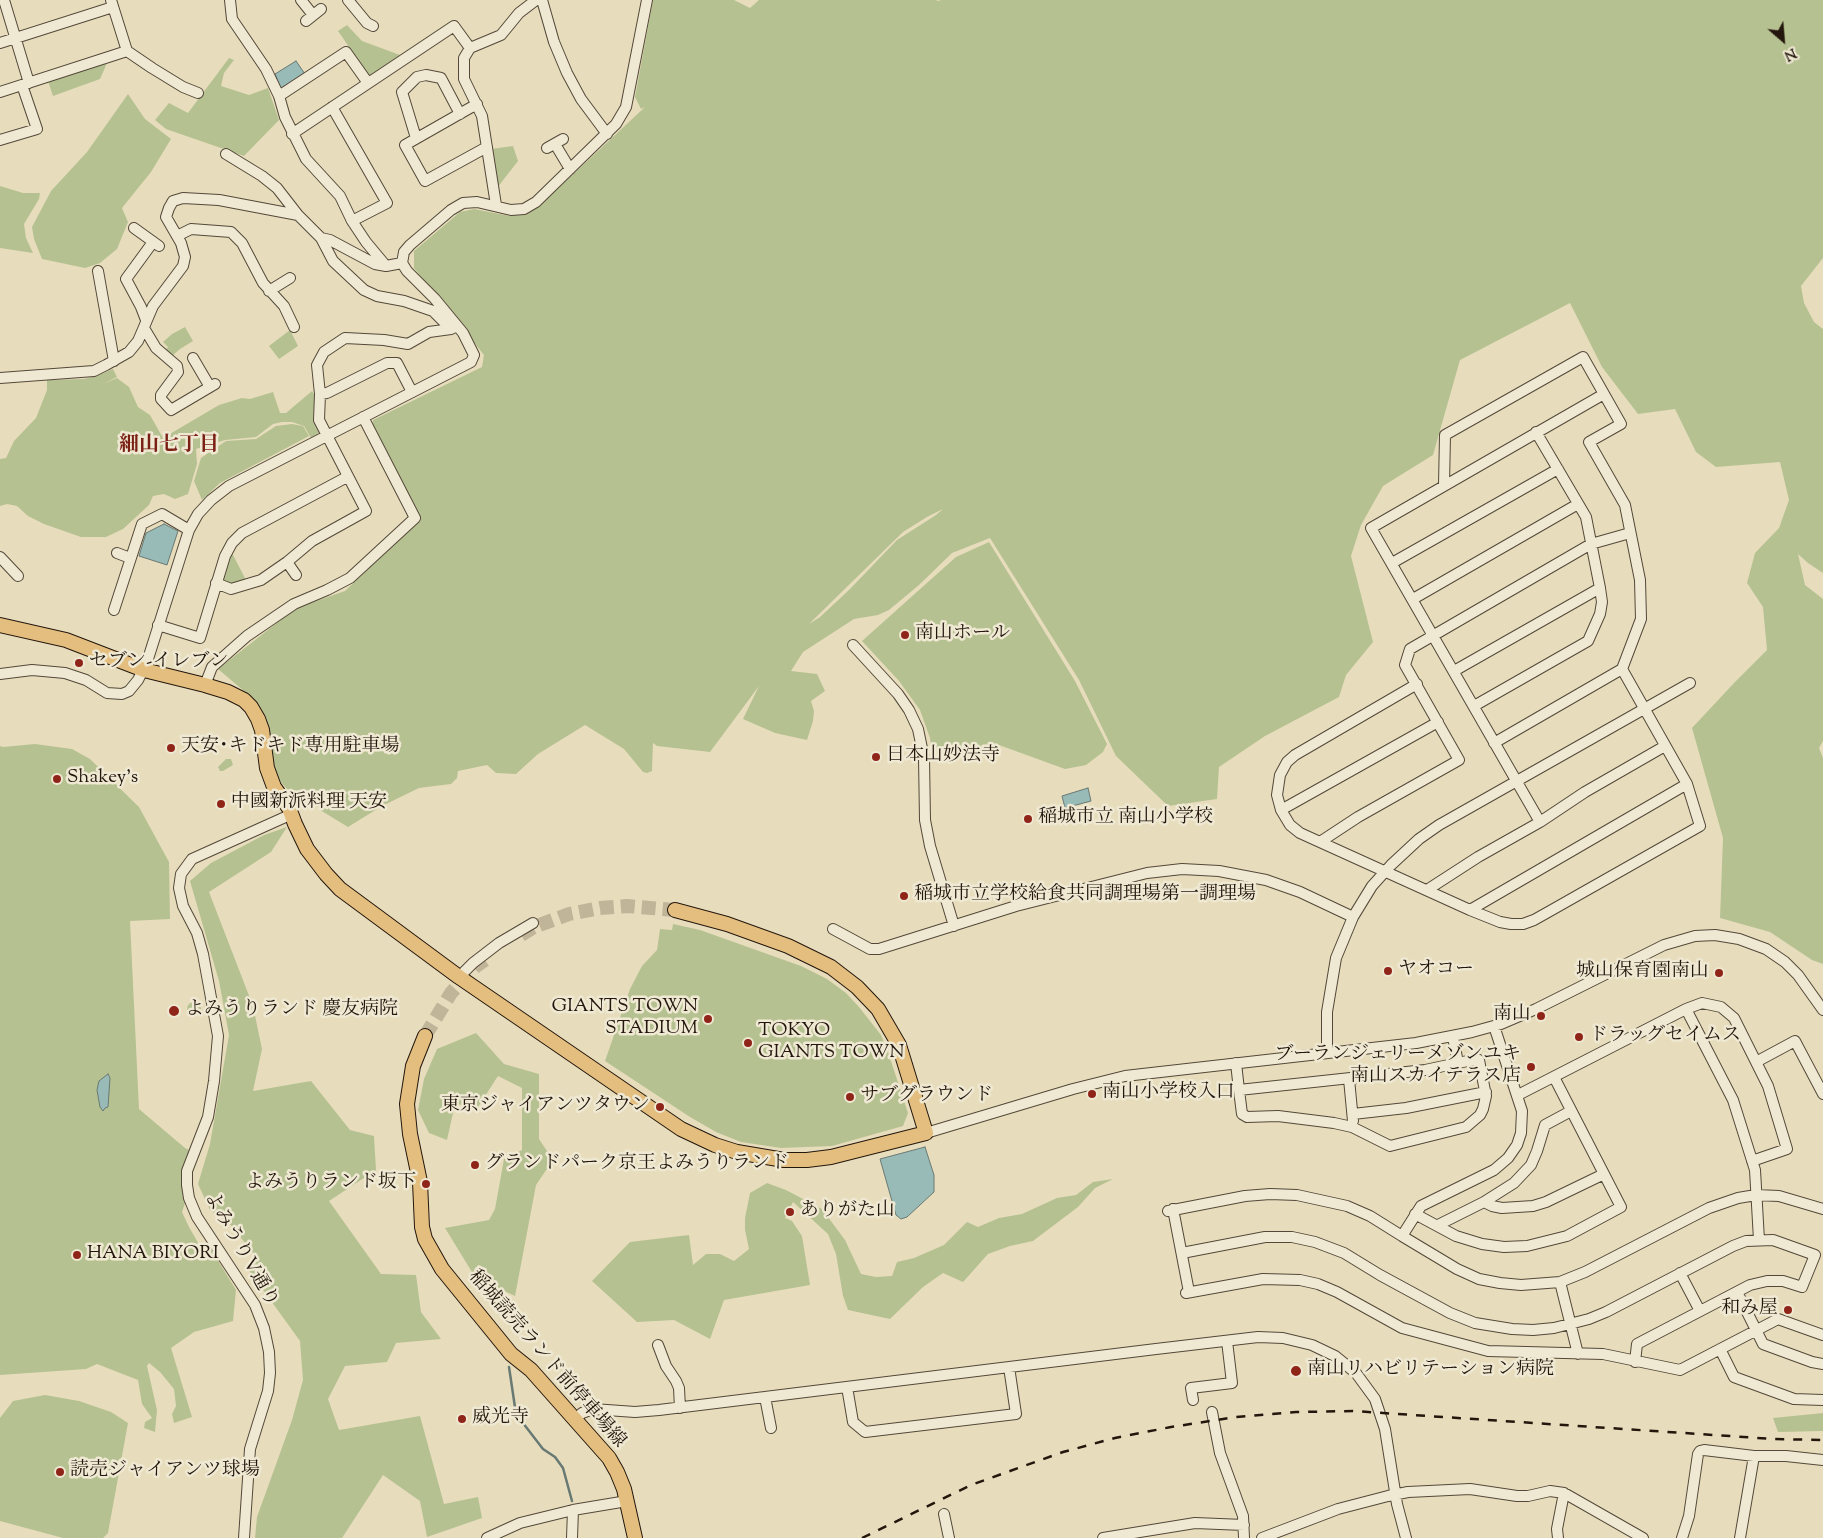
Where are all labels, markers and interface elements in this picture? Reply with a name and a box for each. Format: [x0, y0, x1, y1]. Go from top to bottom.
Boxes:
north arrow [1758, 15, 1808, 65]
text: N [1780, 42, 1799, 65]
district label: 細山七丁目 [119, 435, 219, 459]
place label: 南山ホール [915, 624, 1010, 646]
marker: 南山ホール [899, 629, 911, 641]
place label: セブン-イレブン [89, 652, 228, 674]
marker: セブン-イレブン [73, 657, 85, 669]
place label: 天安･キドキド専用駐車場 [181, 737, 399, 759]
marker: 天安･キドキド専用駐車場 [165, 742, 177, 754]
place label: 日本山妙法寺 [886, 746, 1000, 768]
marker: 日本山妙法寺 [870, 751, 882, 763]
place label: Shakey's [67, 768, 138, 790]
marker: Shakey's [51, 773, 63, 785]
place label: 中國新派料理 天安 [231, 793, 387, 815]
marker: 中國新派料理 天安 [215, 798, 227, 810]
place label: 稲城市立 南山小学校 [1038, 808, 1213, 830]
marker: 稲城市立 南山小学校 [1022, 813, 1034, 825]
place label: 稲城市立学校給食共同調理場第一調理場 [914, 885, 1256, 907]
marker: 稲城市立学校給食共同調理場第一調理場 [898, 890, 910, 902]
place label: ヤオコー [1398, 960, 1474, 982]
place label: 城山保育園南山 [1576, 962, 1709, 984]
marker: ヤオコー [1382, 965, 1394, 977]
marker: 城山保育園南山 [1713, 967, 1725, 979]
place label: GIANTS TOWN STADIUM [551, 997, 698, 1041]
place label: よみうりランド 慶友病院 [185, 1000, 398, 1022]
marker: よみうりランド 慶友病院 [167, 1004, 181, 1018]
place label: 南山 [1493, 1005, 1531, 1027]
marker: 南山 [1535, 1010, 1547, 1022]
marker: GIANTS TOWN STADIUM [702, 1013, 714, 1025]
place label: TOKYO GIANTS TOWN [758, 1021, 905, 1065]
place label: ドラッグセイムス [1589, 1026, 1741, 1048]
marker: ドラッグセイムス [1573, 1031, 1585, 1043]
marker: TOKYO GIANTS TOWN [742, 1037, 754, 1049]
place label: ブーランジェリーメゾンユキ 南山スカイテラス店 [1275, 1045, 1521, 1089]
marker: ブーランジェリーメゾンユキ 南山スカイテラス店 [1525, 1061, 1537, 1073]
place label: 南山小学校入口 [1102, 1083, 1235, 1105]
place label: サブグラウンド [860, 1086, 993, 1108]
marker: 南山小学校入口 [1086, 1088, 1098, 1100]
marker: サブグラウンド [844, 1091, 856, 1103]
place label: 東京ジャイアンツタウン [441, 1096, 650, 1118]
marker: 東京ジャイアンツタウン [654, 1101, 666, 1113]
place label: グランドパーク京王よみうりランド [485, 1154, 789, 1176]
marker: グランドパーク京王よみうりランド [469, 1159, 481, 1171]
place label: よみうりランド坂下 [245, 1173, 416, 1195]
marker: よみうりランド坂下 [420, 1178, 432, 1190]
street label: よみうりV通り [198, 1188, 282, 1312]
place label: ありがた山 [800, 1201, 895, 1223]
marker: ありがた山 [784, 1206, 796, 1218]
place label: HANA BIYORI [87, 1244, 219, 1266]
marker: HANA BIYORI [71, 1249, 83, 1261]
street label: 稲城読売ランド前停車場線 [463, 1266, 629, 1454]
place label: 和み屋 [1721, 1299, 1778, 1321]
marker: 和み屋 [1782, 1304, 1794, 1316]
place label: 南山リハビリテーション病院 [1307, 1360, 1554, 1382]
marker: 南山リハビリテーション病院 [1289, 1364, 1303, 1378]
place label: 威光寺 [472, 1408, 529, 1430]
marker: 威光寺 [456, 1413, 468, 1425]
place label: 読売ジャイアンツ球場 [70, 1461, 260, 1483]
marker: 読売ジャイアンツ球場 [54, 1466, 66, 1478]

